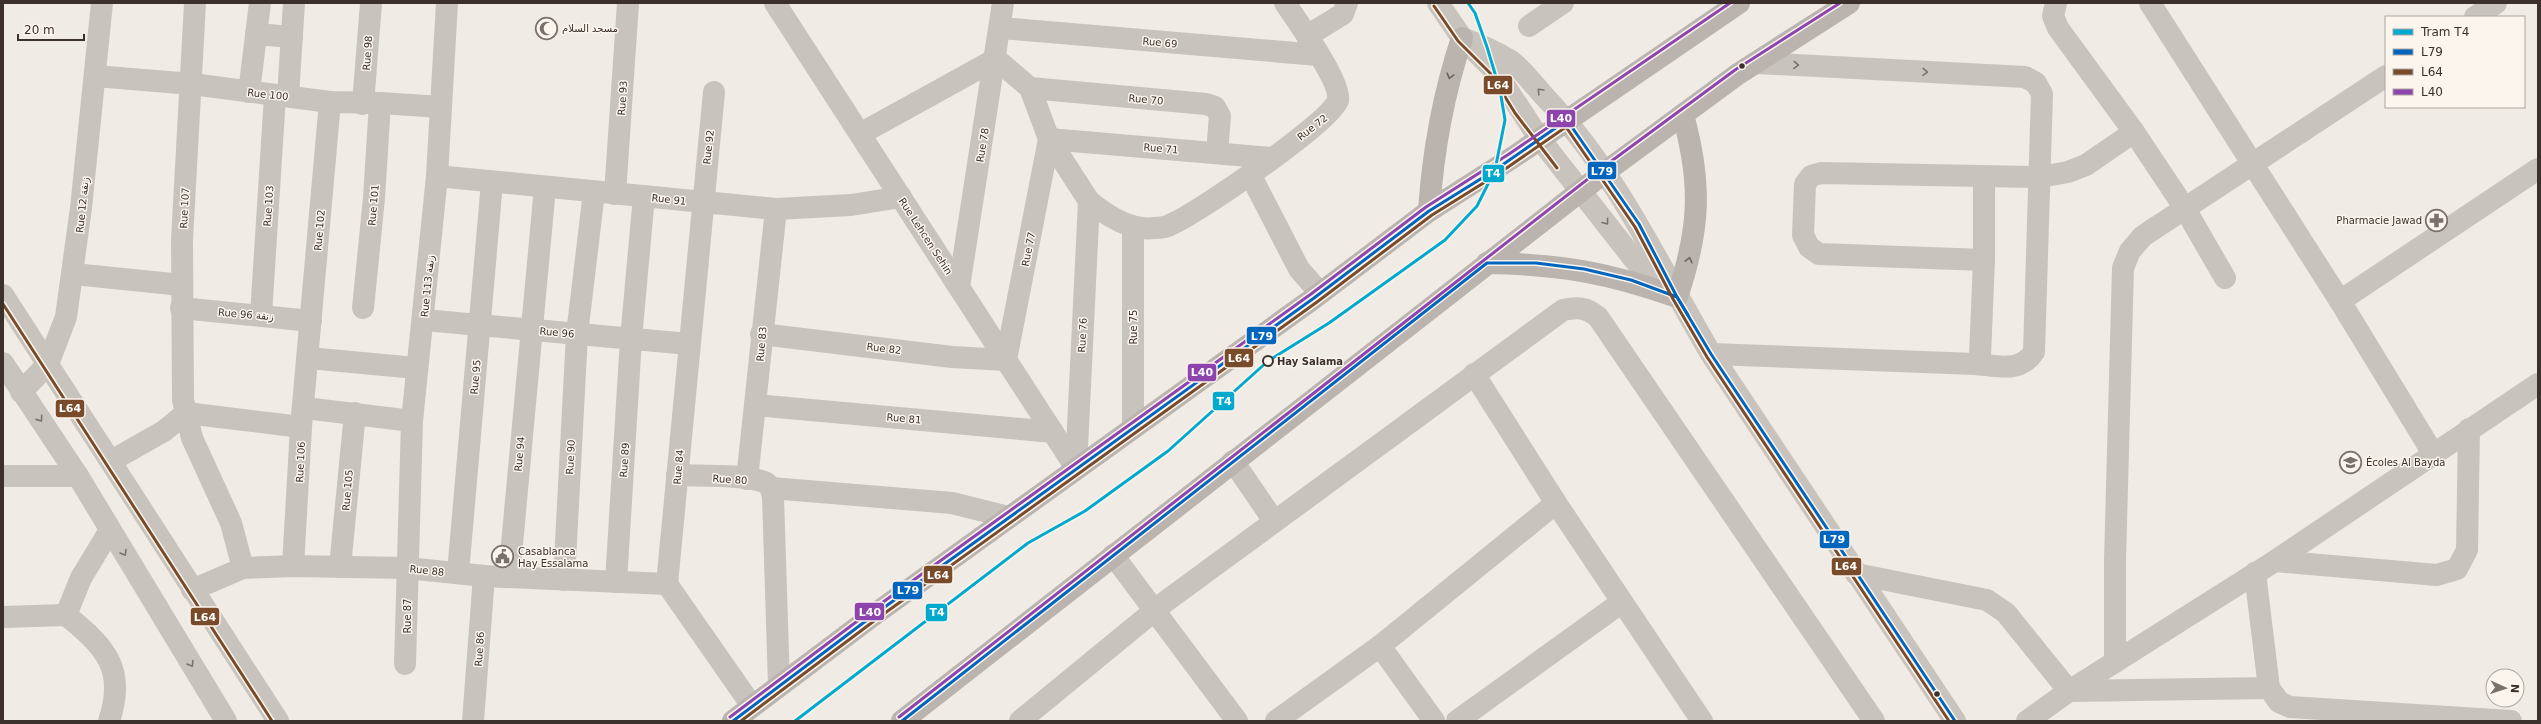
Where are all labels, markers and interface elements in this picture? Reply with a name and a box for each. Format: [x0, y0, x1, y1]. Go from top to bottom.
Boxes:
mosque icon: مسجد السلام [533, 15, 559, 41]
scale bar [18, 16, 84, 42]
legend [2385, 16, 2525, 108]
text: 20 m [24, 23, 55, 37]
place label: مسجد السلام [562, 23, 618, 34]
text: Tram T4 [2420, 25, 2469, 39]
street label: Rue 98 [361, 35, 374, 71]
street label: Rue 69 [1142, 35, 1178, 49]
text: L79 [2421, 45, 2443, 59]
one-way arrow [1793, 60, 1799, 69]
unlabelled marker [1737, 61, 1747, 71]
text: L64 [2421, 65, 2443, 79]
one-way arrow [1922, 68, 1928, 76]
one-way arrow [1446, 72, 1455, 79]
line badge: L64 [1483, 75, 1513, 95]
text: L64 [1487, 79, 1509, 92]
street label: Rue 93 [616, 80, 629, 116]
text: L40 [2421, 85, 2443, 99]
street label: Rue 100 [247, 87, 289, 102]
one-way arrow [1537, 88, 1545, 96]
street label: Rue 70 [1128, 92, 1164, 106]
line badge: L40 [1546, 109, 1576, 128]
street label: Rue 72 [1295, 112, 1329, 142]
text: L40 [1550, 112, 1572, 125]
street label: Rue 78 [974, 127, 991, 163]
street label: Rue 92 [701, 129, 716, 165]
street label: Rue 71 [1143, 141, 1179, 155]
line badge: L79 [1587, 161, 1617, 180]
line badge: T4 [1482, 164, 1505, 183]
text: L79 [1591, 165, 1613, 178]
text: T4 [1485, 167, 1501, 180]
street label: Rue 12 زنقة [74, 176, 91, 234]
street label: Rue 101 [366, 184, 381, 226]
street label: Rue 103 [262, 185, 275, 227]
street label: Rue 107 [178, 187, 191, 229]
street label: Rue 91 [651, 192, 687, 207]
street label: Rue Lehcen Sehin [897, 196, 954, 277]
pharmacy icon: Pharmacie Jawad [2424, 207, 2450, 233]
street label: Rue 102 [312, 209, 327, 251]
place label: Pharmacie Jawad [2336, 215, 2422, 226]
one-way arrow [1601, 218, 1608, 225]
street label: Rue 77 [1020, 231, 1037, 267]
street label: Rue 113 زنقة [419, 254, 436, 318]
one-way arrow [1684, 257, 1693, 264]
street label: Rue 96 زنقة [218, 307, 275, 322]
street label: Rue 75 [1128, 310, 1139, 344]
street label: Rue 76 [1076, 317, 1089, 353]
street label: Rue 96 [539, 325, 575, 339]
street label: Rue 83 [754, 326, 768, 362]
line badge: L79 [1246, 326, 1277, 345]
text: L79 [1251, 330, 1273, 343]
street label: Rue 82 [866, 341, 902, 356]
line badge: L64 [1224, 348, 1254, 368]
text: L64 [1228, 352, 1250, 365]
marker: Hay Salama [1262, 355, 1274, 367]
place label: Hay Salama [1277, 356, 1343, 367]
street label: Rue 95 [468, 359, 482, 395]
line badge: L40 [1187, 363, 1217, 382]
text: L40 [1191, 366, 1213, 379]
line badge: T4 [1212, 391, 1235, 411]
text: T4 [1216, 395, 1232, 408]
line badge: L64 [55, 399, 85, 418]
text: L64 [59, 402, 81, 415]
street label: Rue 81 [886, 411, 922, 425]
one-way arrow [35, 415, 43, 422]
street label: Rue 94 [512, 436, 526, 472]
street label: Rue 90 [564, 439, 577, 475]
street label: Rue 106 [294, 441, 307, 483]
street label: Rue 89 [618, 442, 631, 478]
street label: Rue 84 [671, 449, 685, 485]
school or university icon: Écoles Al Bayda [2337, 449, 2363, 475]
place label: Écoles Al Bayda [2366, 456, 2445, 468]
street label: Rue 105 [340, 469, 355, 511]
street label: Rue 80 [712, 473, 748, 486]
line badge: L79 [1819, 530, 1850, 549]
text: L79 [1823, 533, 1845, 546]
public building icon: Casablanca Hay Essalama [489, 544, 515, 570]
place label: Casablanca Hay Essalama [518, 546, 588, 569]
one-way arrow [119, 549, 126, 556]
line badge: L64 [1831, 557, 1862, 576]
text: L64 [1835, 560, 1857, 573]
street label: Rue 88 [409, 563, 445, 578]
line badge: L64 [923, 565, 953, 584]
text: L64 [927, 569, 949, 582]
line badge: L79 [892, 581, 923, 600]
text: L79 [897, 584, 919, 597]
street label: Rue 87 [402, 599, 413, 633]
line badge: L40 [854, 602, 885, 621]
line badge: T4 [925, 603, 948, 622]
text: L40 [859, 606, 881, 619]
text: T4 [929, 606, 945, 619]
line badge: L64 [190, 607, 220, 626]
text: L64 [194, 611, 216, 624]
street label: Rue 86 [473, 631, 486, 667]
one-way arrow [187, 660, 194, 667]
north arrow [2485, 668, 2525, 708]
text: N [2508, 684, 2521, 693]
unlabelled marker [1932, 689, 1942, 699]

